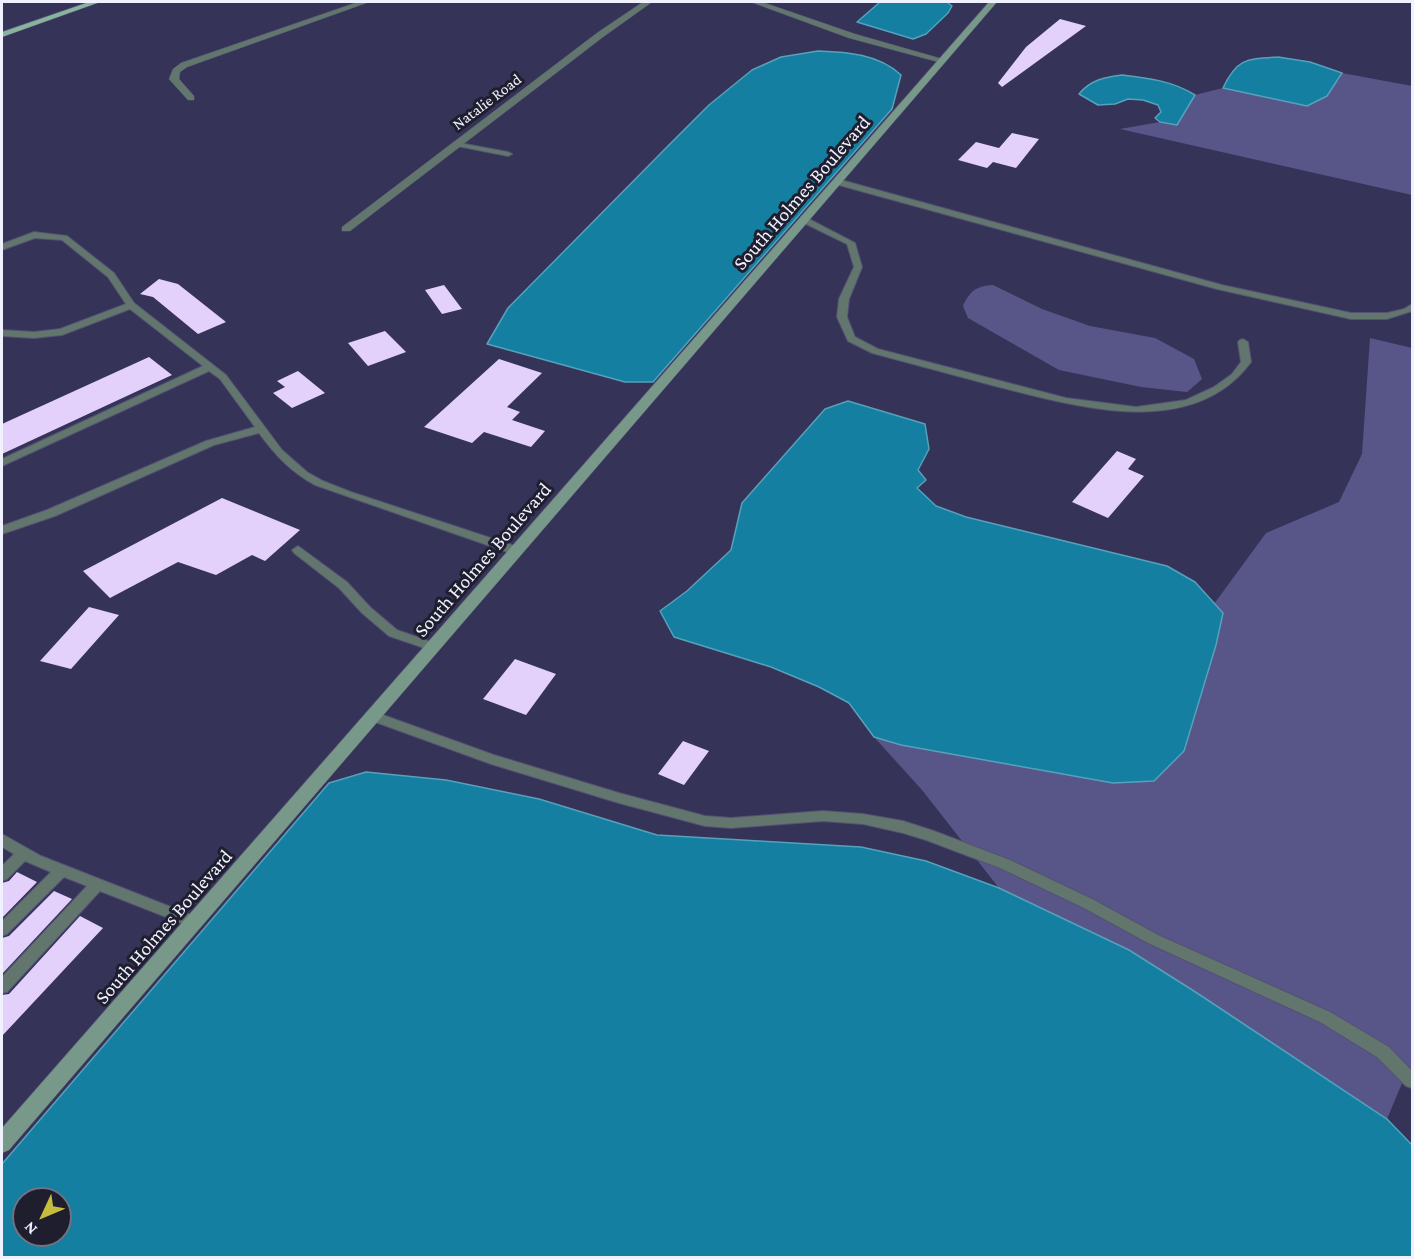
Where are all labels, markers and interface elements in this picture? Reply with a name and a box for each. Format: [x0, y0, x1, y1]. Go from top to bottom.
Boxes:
street label: Natalie Road [449, 70, 525, 134]
street label: South Holmes Boulevard [728, 111, 876, 275]
street label: South Holmes Boulevard [409, 478, 557, 642]
street label: South Holmes Boulevard [90, 845, 238, 1009]
north arrow [12, 1187, 72, 1247]
text: N [20, 1219, 40, 1238]

